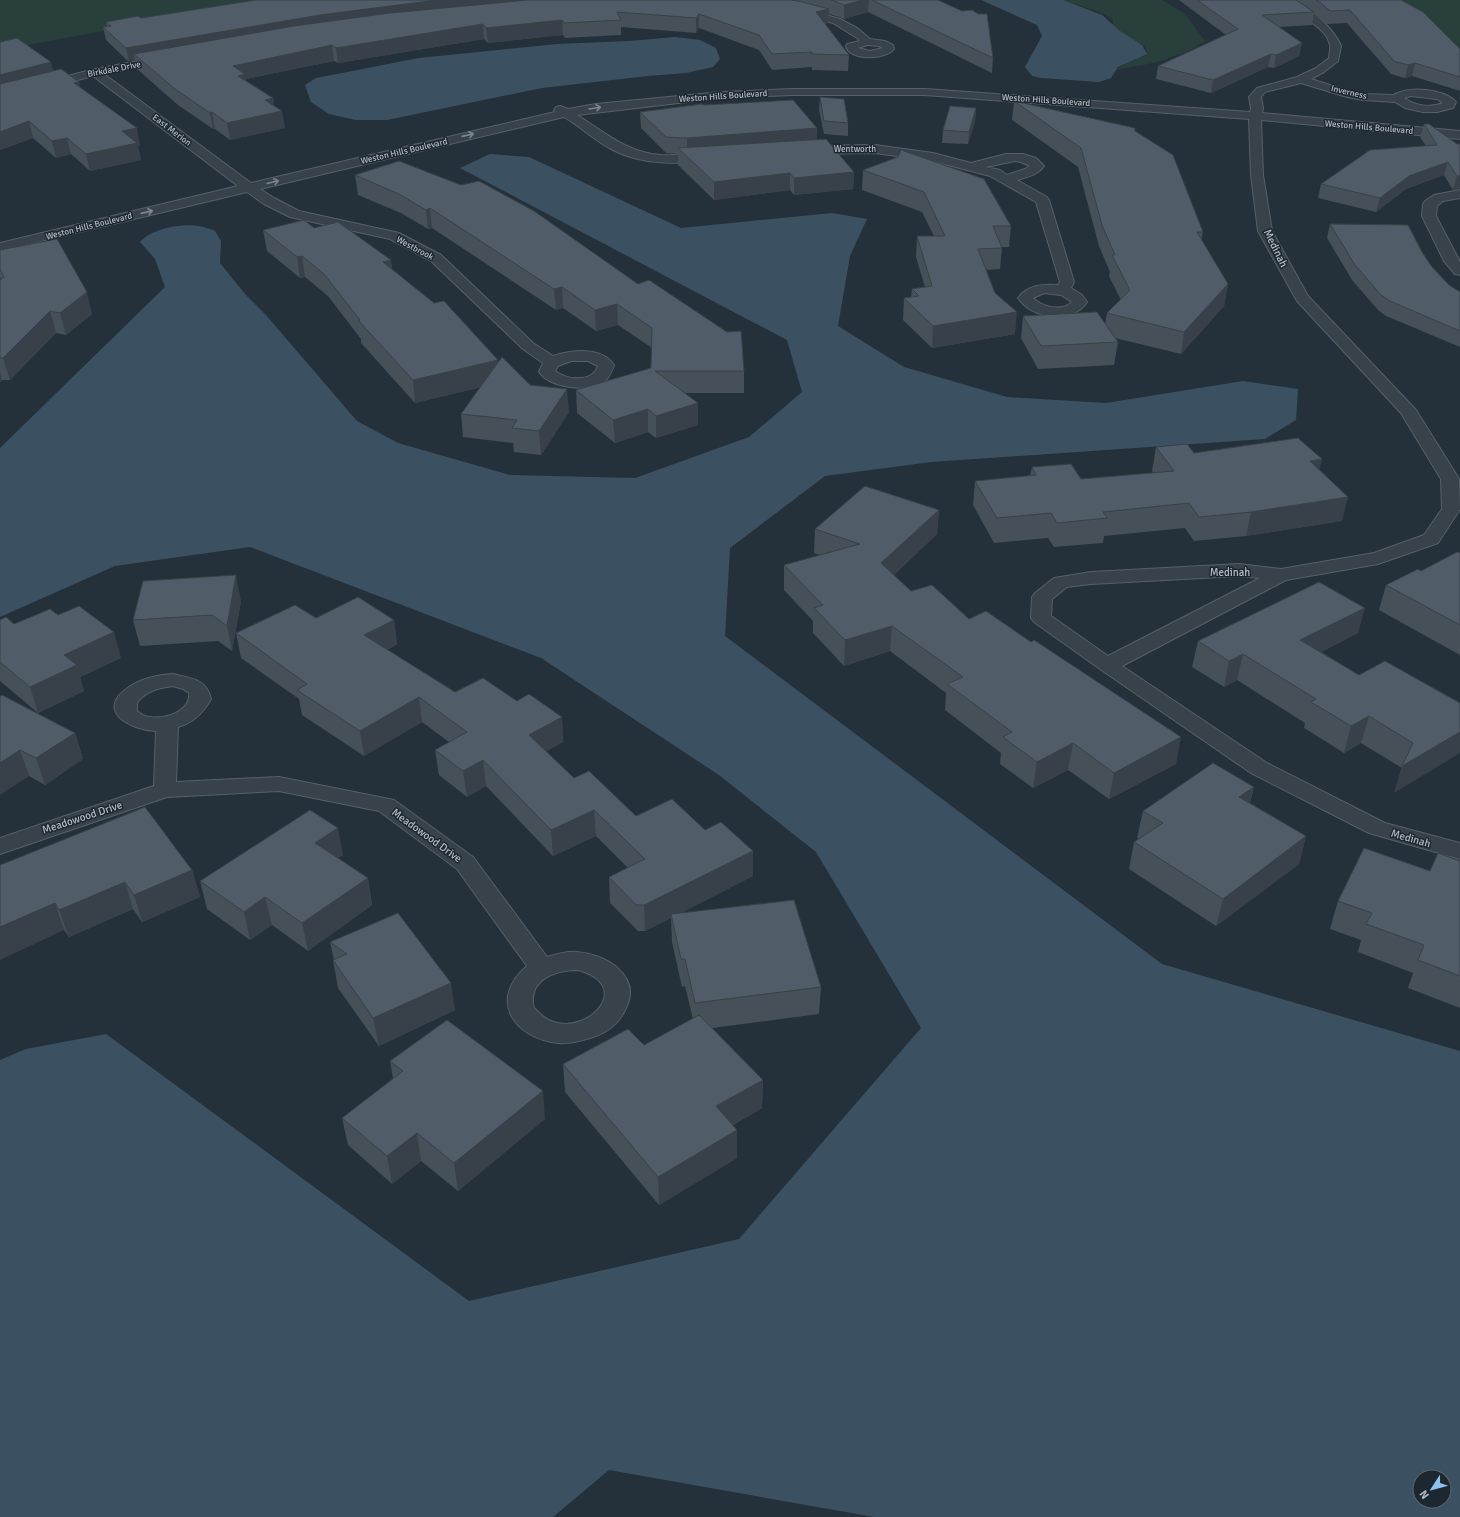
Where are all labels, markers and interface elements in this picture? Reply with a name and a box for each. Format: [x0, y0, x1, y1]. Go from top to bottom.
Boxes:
street label: Birkdale Drive [86, 59, 142, 80]
street label: Inverness [1330, 83, 1368, 102]
street label: Weston Hills Boulevard [678, 88, 768, 105]
street label: Weston Hills Boulevard [1001, 92, 1091, 109]
one-way arrow [588, 104, 601, 112]
street label: East Merion [150, 112, 193, 149]
street label: Weston Hills Boulevard [1324, 118, 1414, 137]
one-way arrow [461, 131, 474, 139]
street label: Weston Hills Boulevard [360, 136, 449, 167]
street label: Wentworth [834, 144, 876, 155]
one-way arrow [266, 177, 279, 185]
one-way arrow [140, 208, 153, 215]
street label: Weston Hills Boulevard [45, 210, 134, 243]
street label: Medinah [1261, 227, 1290, 269]
street label: Westbrook [394, 234, 436, 263]
street label: Medinah [1210, 566, 1250, 579]
street label: Meadowood Drive [40, 798, 124, 837]
street label: Meadowood Drive [389, 806, 464, 865]
street label: Medinah [1389, 827, 1432, 850]
north arrow [1412, 1469, 1452, 1509]
text: N [1417, 1488, 1432, 1502]

